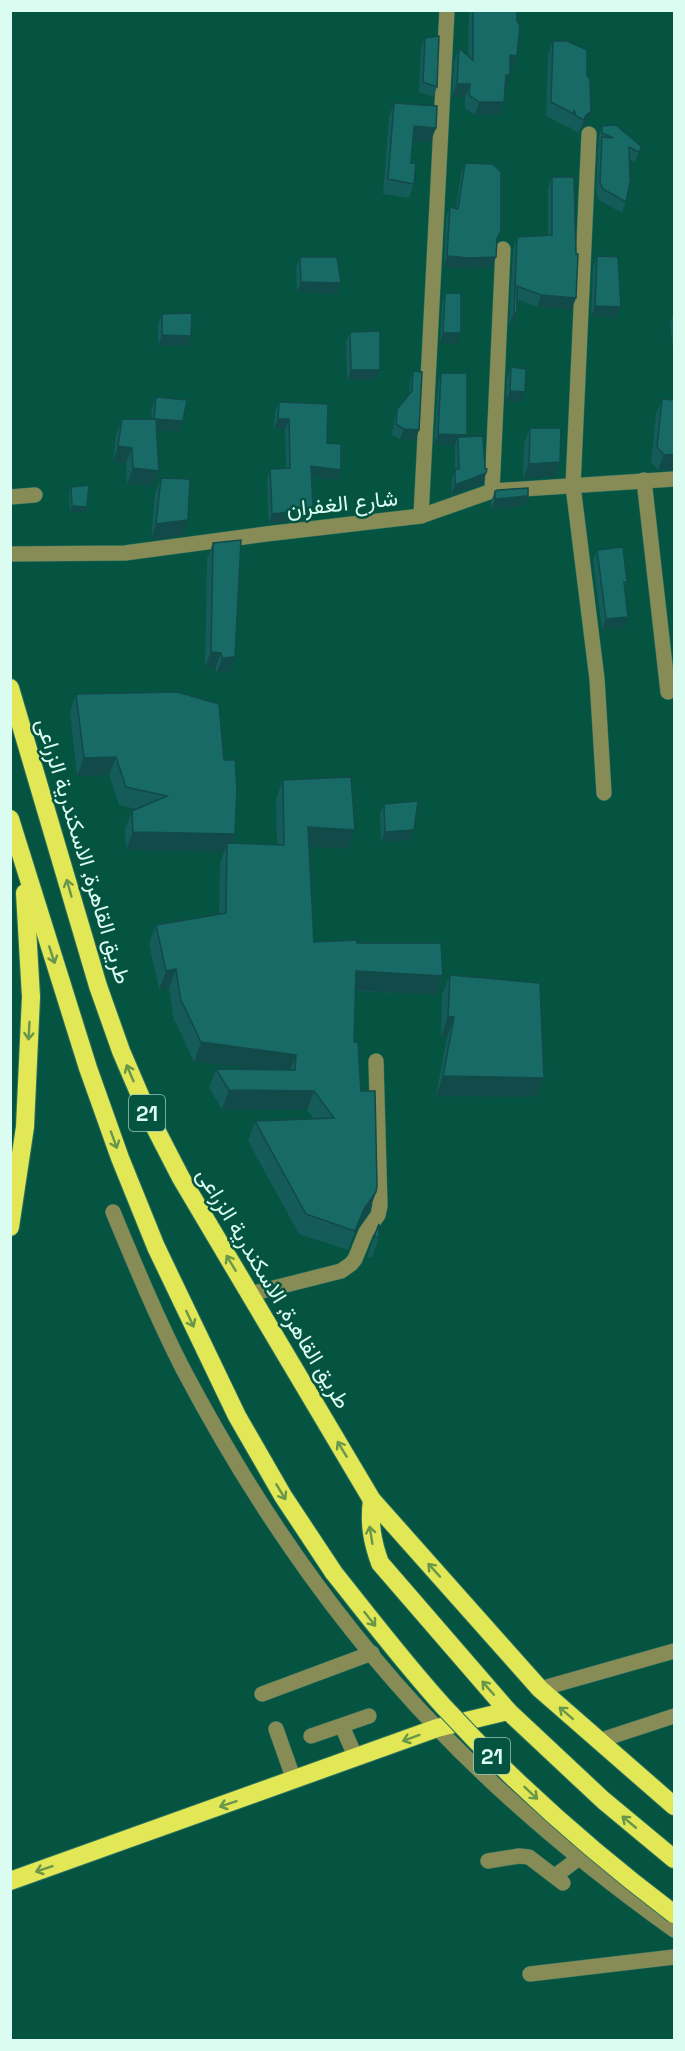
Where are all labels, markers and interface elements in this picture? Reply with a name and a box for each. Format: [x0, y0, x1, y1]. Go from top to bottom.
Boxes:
street label: شارع الغفران [285, 483, 399, 524]
street label: طريق القاهرة, الاسكندرية الزراعى [30, 715, 138, 987]
one-way arrow [63, 879, 74, 898]
one-way arrow [47, 945, 58, 964]
one-way arrow [24, 1020, 35, 1040]
one-way arrow [124, 1064, 135, 1083]
road number: 21 [129, 1095, 165, 1131]
one-way arrow [109, 1130, 120, 1149]
street label: طريق القاهرة, الاسكندرية الزراعى [191, 1162, 357, 1414]
one-way arrow [225, 1255, 237, 1272]
one-way arrow [185, 1310, 197, 1328]
one-way arrow [335, 1441, 347, 1458]
one-way arrow [275, 1483, 287, 1500]
one-way arrow [366, 1525, 377, 1545]
one-way arrow [427, 1563, 441, 1578]
one-way arrow [364, 1611, 377, 1627]
one-way arrow [481, 1681, 495, 1696]
one-way arrow [559, 1706, 574, 1720]
one-way arrow [402, 1733, 421, 1744]
road number: 21 [474, 1738, 510, 1774]
one-way arrow [523, 1786, 538, 1800]
one-way arrow [219, 1799, 238, 1810]
one-way arrow [622, 1816, 638, 1829]
one-way arrow [35, 1864, 54, 1875]

